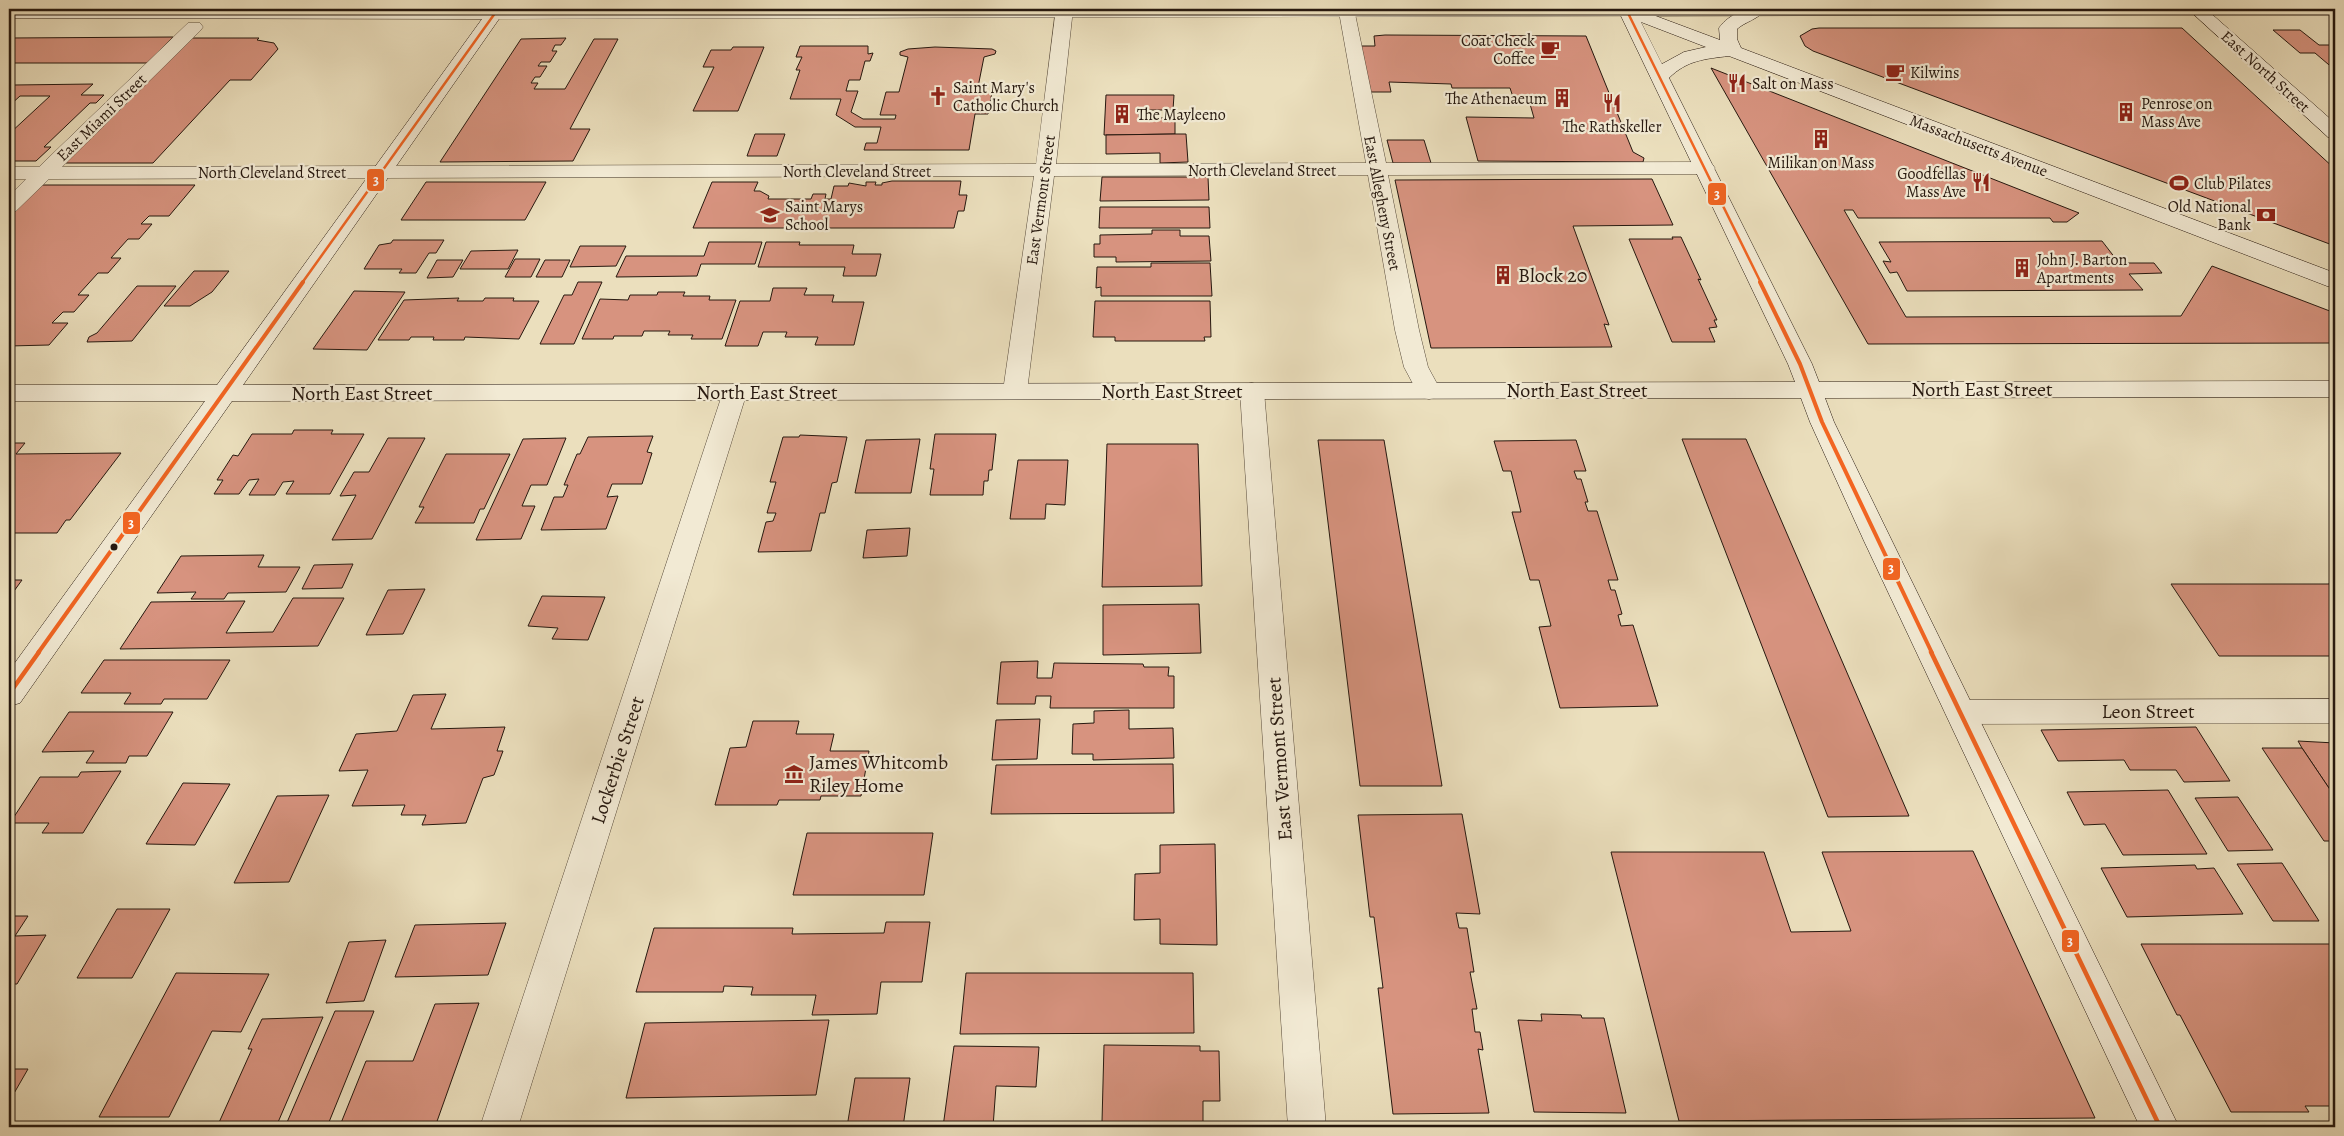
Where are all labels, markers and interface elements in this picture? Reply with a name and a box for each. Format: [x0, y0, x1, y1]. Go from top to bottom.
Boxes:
street label: East North Street [2216, 26, 2315, 118]
place label: Coat Check Coffee [1461, 30, 1535, 70]
cafe icon: Coat Check Coffee [1539, 38, 1561, 60]
cafe icon: Kilwins [1884, 61, 1906, 83]
place label: Kilwins [1910, 62, 1959, 84]
street label: East Miami Street [52, 69, 151, 166]
restaurant icon: Salt on Mass [1726, 72, 1748, 94]
place label: Salt on Mass [1752, 73, 1834, 95]
place label: Saint Mary's Catholic Church [953, 77, 1060, 117]
church icon: Saint Mary's Catholic Church [927, 85, 949, 107]
building icon: The Athenaeum [1551, 87, 1573, 109]
place label: The Athenaeum [1445, 88, 1547, 110]
restaurant icon: The Rathskeller [1601, 92, 1623, 114]
place label: Penrose on Mass Ave [2141, 93, 2213, 133]
building icon: Penrose on Mass Ave [2115, 101, 2137, 123]
building icon: The Mayleeno [1111, 103, 1133, 125]
place label: The Mayleeno [1137, 104, 1226, 126]
street label: Massachusetts Avenue [1906, 109, 2051, 182]
place label: The Rathskeller [1562, 116, 1662, 138]
building icon: Milikan on Mass [1810, 128, 1832, 150]
street label: East Vermont Street [1021, 134, 1061, 267]
street label: East Allegheny Street [1358, 134, 1406, 273]
place label: Milikan on Mass [1768, 152, 1874, 174]
street label: North Cleveland Street [1188, 160, 1336, 182]
street label: North Cleveland Street [783, 161, 931, 183]
street label: North Cleveland Street [198, 162, 346, 184]
place label: Goodfellas Mass Ave [1897, 163, 1966, 203]
line badge: 3 [366, 168, 385, 192]
text: 3 [373, 171, 379, 190]
restaurant icon: Goodfellas Mass Ave [1970, 171, 1992, 193]
sports icon: Club Pilates [2168, 172, 2190, 194]
place label: Club Pilates [2194, 173, 2271, 195]
line badge: 3 [1707, 182, 1727, 206]
text: 3 [1714, 185, 1720, 204]
place label: Saint Marys School [785, 196, 863, 236]
place label: Old National Bank [2168, 196, 2251, 236]
school or university icon: Saint Marys School [759, 204, 781, 226]
bank icon: Old National Bank [2255, 204, 2277, 226]
place label: John J. Barton Apartments [2036, 249, 2127, 289]
building icon: John J. Barton Apartments [2011, 257, 2033, 279]
place label: Block 20 [1518, 262, 1587, 289]
building icon: Block 20 [1492, 264, 1514, 286]
street label: North East Street [1911, 376, 2053, 403]
street label: North East Street [1506, 377, 1648, 404]
street label: North East Street [1101, 378, 1243, 405]
street label: North East Street [696, 379, 838, 406]
street label: North East Street [291, 380, 433, 407]
line badge: 3 [122, 511, 141, 535]
text: 3 [128, 514, 134, 533]
unlabelled marker [109, 542, 119, 552]
line badge: 3 [1882, 557, 1901, 581]
text: 3 [1888, 559, 1894, 578]
street label: East Vermont Street [1260, 676, 1299, 842]
street label: Lockerbie Street [584, 693, 651, 827]
street label: Leon Street [2101, 698, 2195, 725]
place label: James Whitcomb Riley Home [809, 749, 948, 799]
museum icon: James Whitcomb Riley Home [783, 763, 805, 785]
line badge: 3 [2061, 929, 2080, 953]
text: 3 [2067, 932, 2073, 951]

